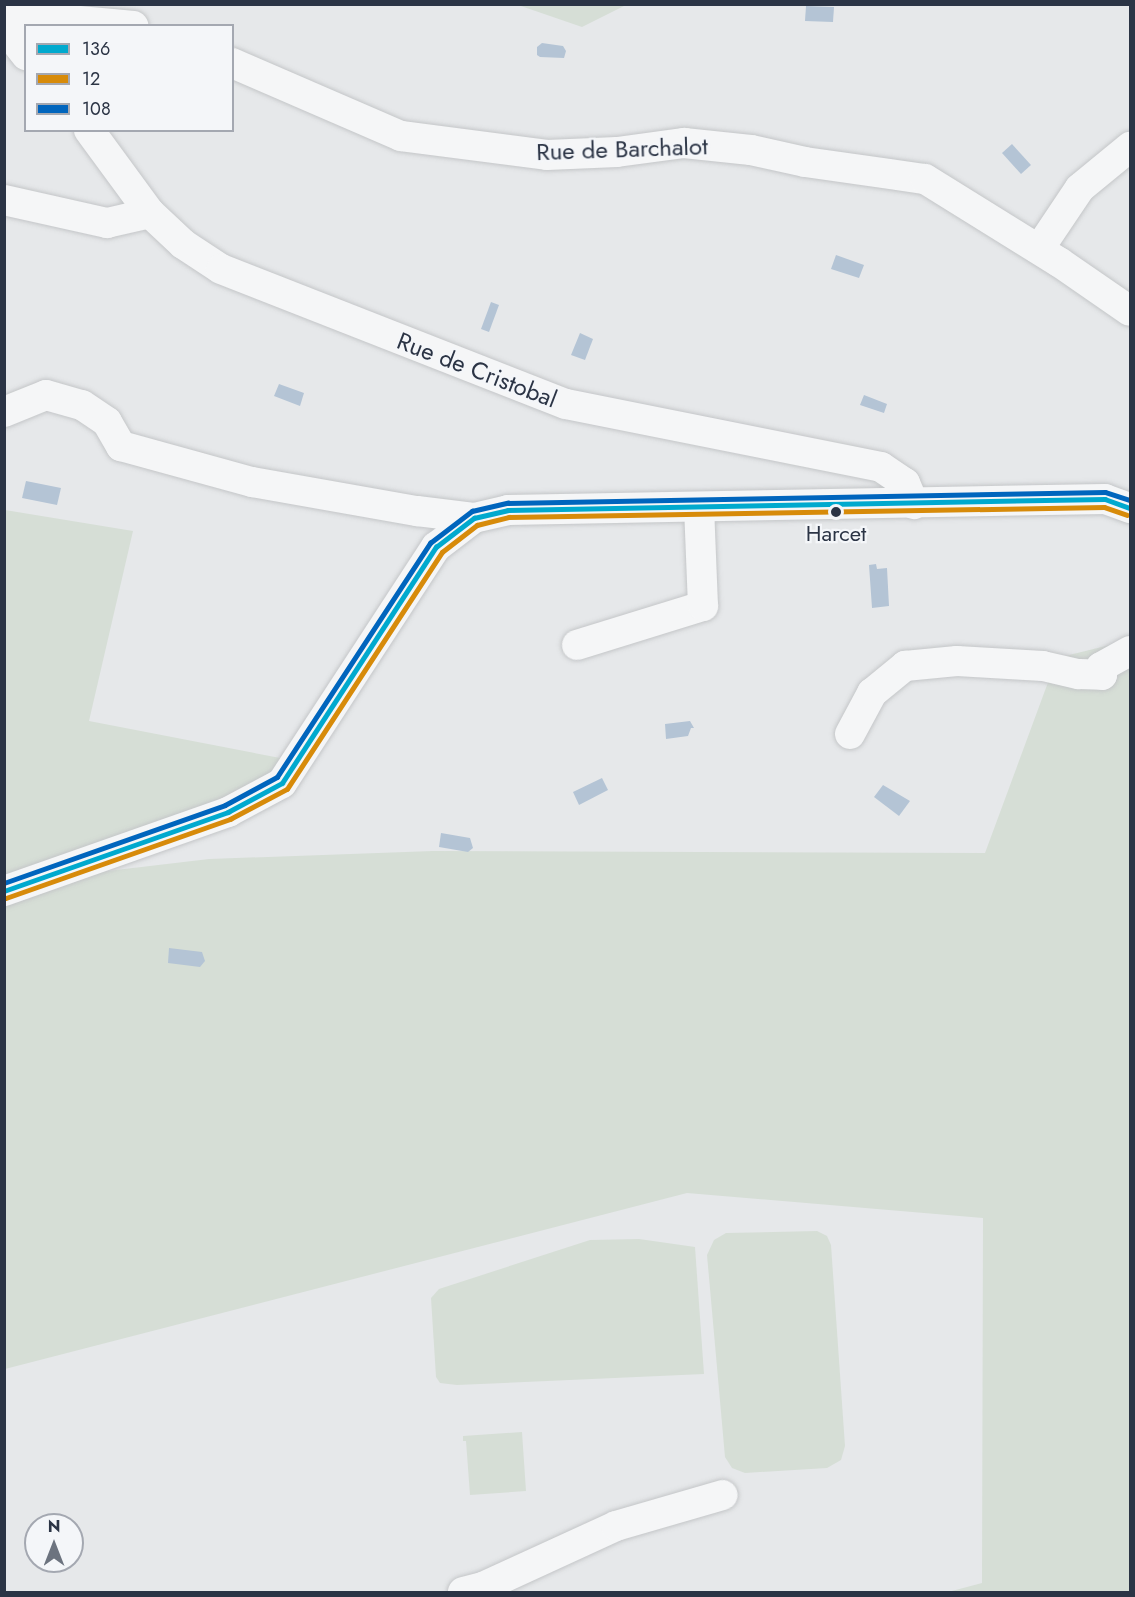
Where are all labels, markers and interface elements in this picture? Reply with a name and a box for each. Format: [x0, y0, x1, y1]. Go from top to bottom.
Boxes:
legend [24, 24, 234, 132]
text: 136 [82, 36, 110, 62]
text: 12 [82, 66, 100, 92]
text: 108 [82, 96, 111, 122]
street label: Rue de Barchalot [536, 132, 708, 166]
street label: Rue de Cristobal [393, 326, 561, 414]
marker: Harcet [830, 506, 842, 518]
place label: Harcet [806, 521, 866, 547]
north arrow [24, 1513, 84, 1573]
text: N [48, 1515, 60, 1538]

